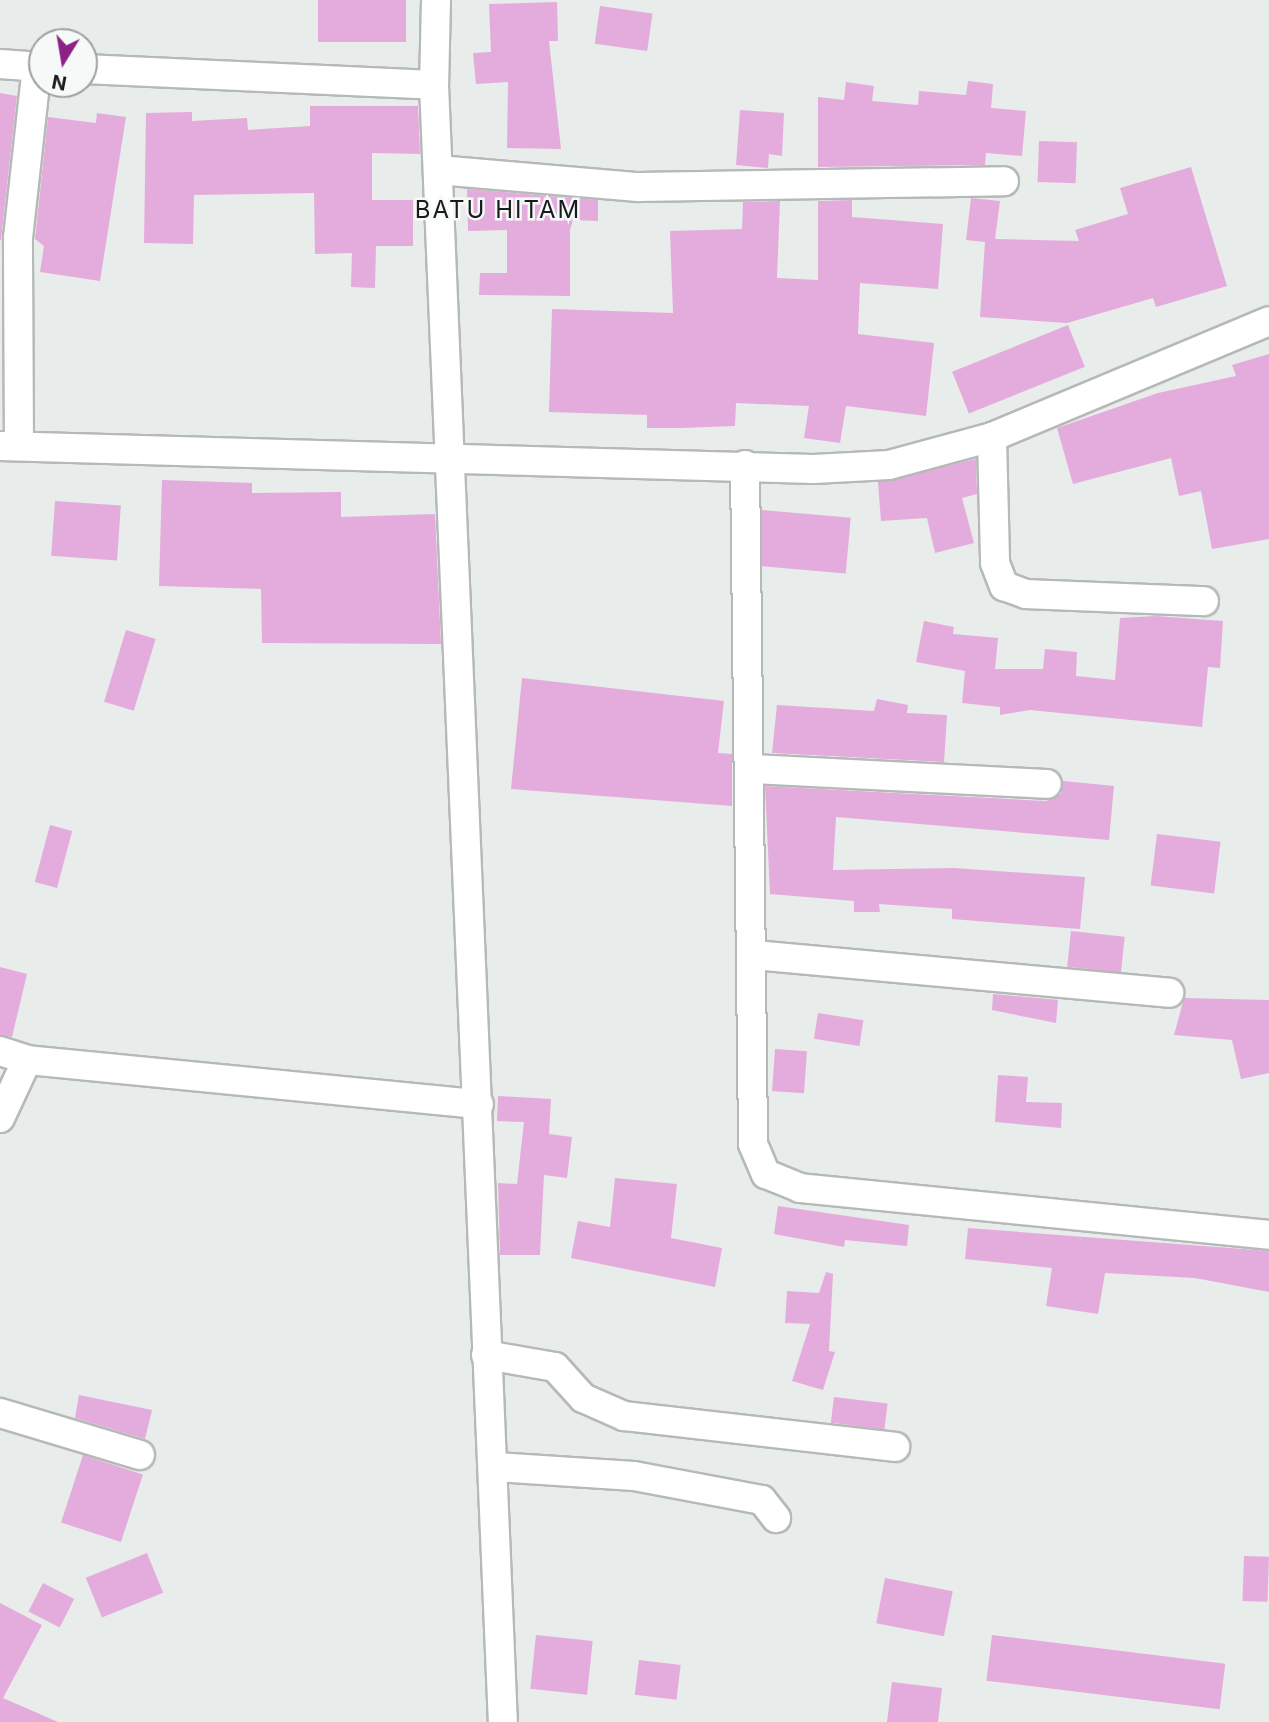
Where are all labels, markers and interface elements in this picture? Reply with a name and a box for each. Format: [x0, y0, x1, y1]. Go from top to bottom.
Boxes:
north arrow [28, 28, 98, 98]
text: N [50, 69, 69, 95]
district label: BATU HITAM [416, 196, 580, 224]

